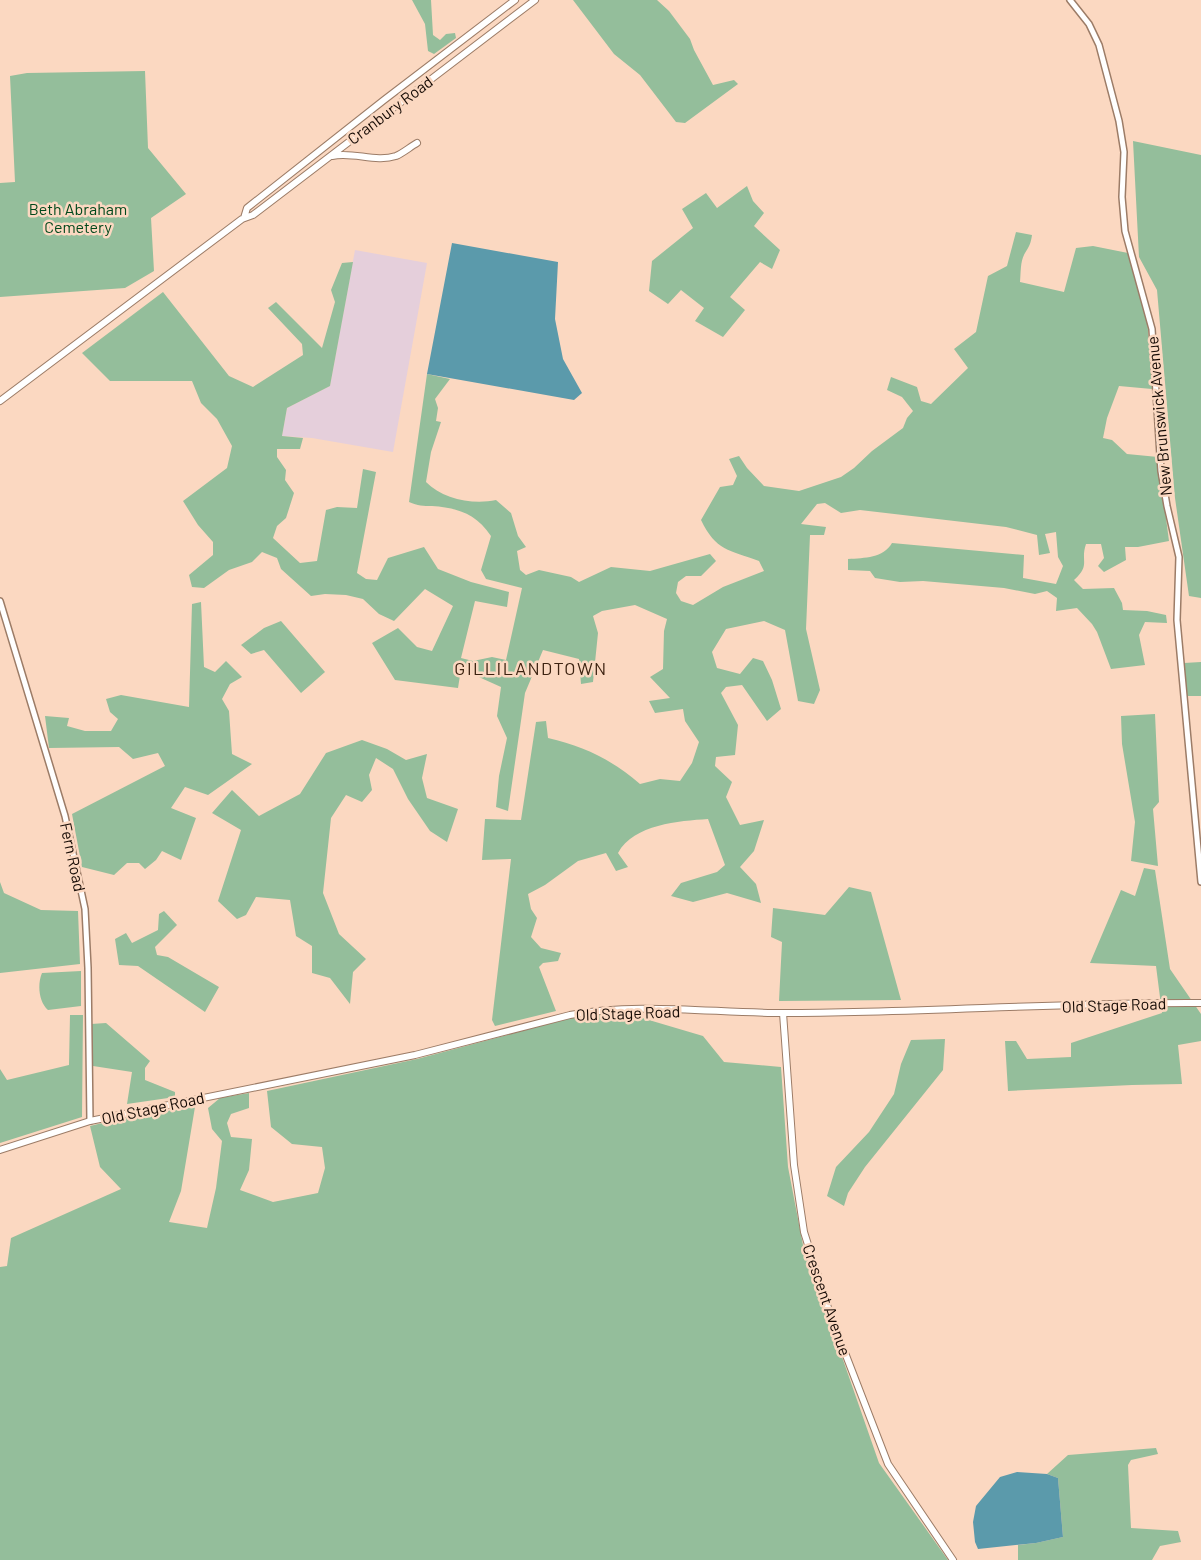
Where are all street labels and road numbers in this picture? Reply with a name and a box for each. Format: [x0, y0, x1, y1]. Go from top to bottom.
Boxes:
street label: Cranbury Road [343, 71, 436, 148]
street label: New Brunswick Avenue [1142, 335, 1175, 497]
street label: Fern Road [57, 821, 90, 893]
street label: Old Stage Road [1061, 993, 1167, 1016]
street label: Old Stage Road [575, 1001, 681, 1024]
street label: Old Stage Road [100, 1087, 206, 1128]
street label: Crescent Avenue [799, 1242, 855, 1358]

